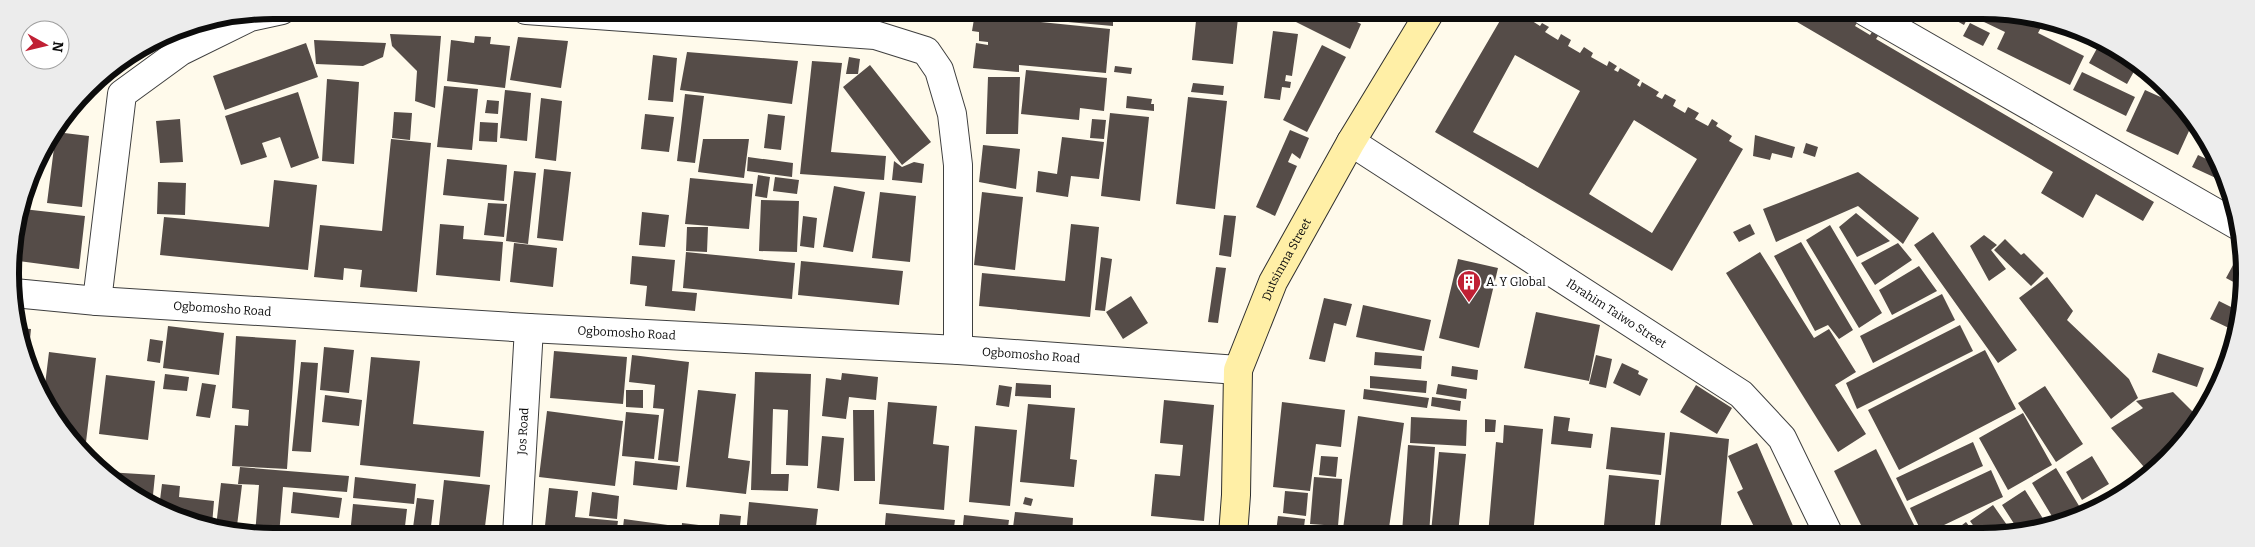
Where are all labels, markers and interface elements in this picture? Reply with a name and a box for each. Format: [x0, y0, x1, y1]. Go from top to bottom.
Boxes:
north arrow [20, 20, 70, 70]
text: N [48, 40, 67, 53]
street label: Dutsinma Street [1259, 215, 1314, 303]
building icon: A. Y Global [1456, 269, 1482, 303]
place label: A. Y Global [1486, 275, 1546, 289]
street label: Ibrahim Taiwo Street [1564, 276, 1670, 351]
street label: Ogbomosho Road [173, 299, 272, 319]
street label: Ogbomosho Road [577, 323, 676, 343]
street label: Ogbomosho Road [981, 345, 1081, 366]
street label: Jos Road [515, 407, 531, 456]

